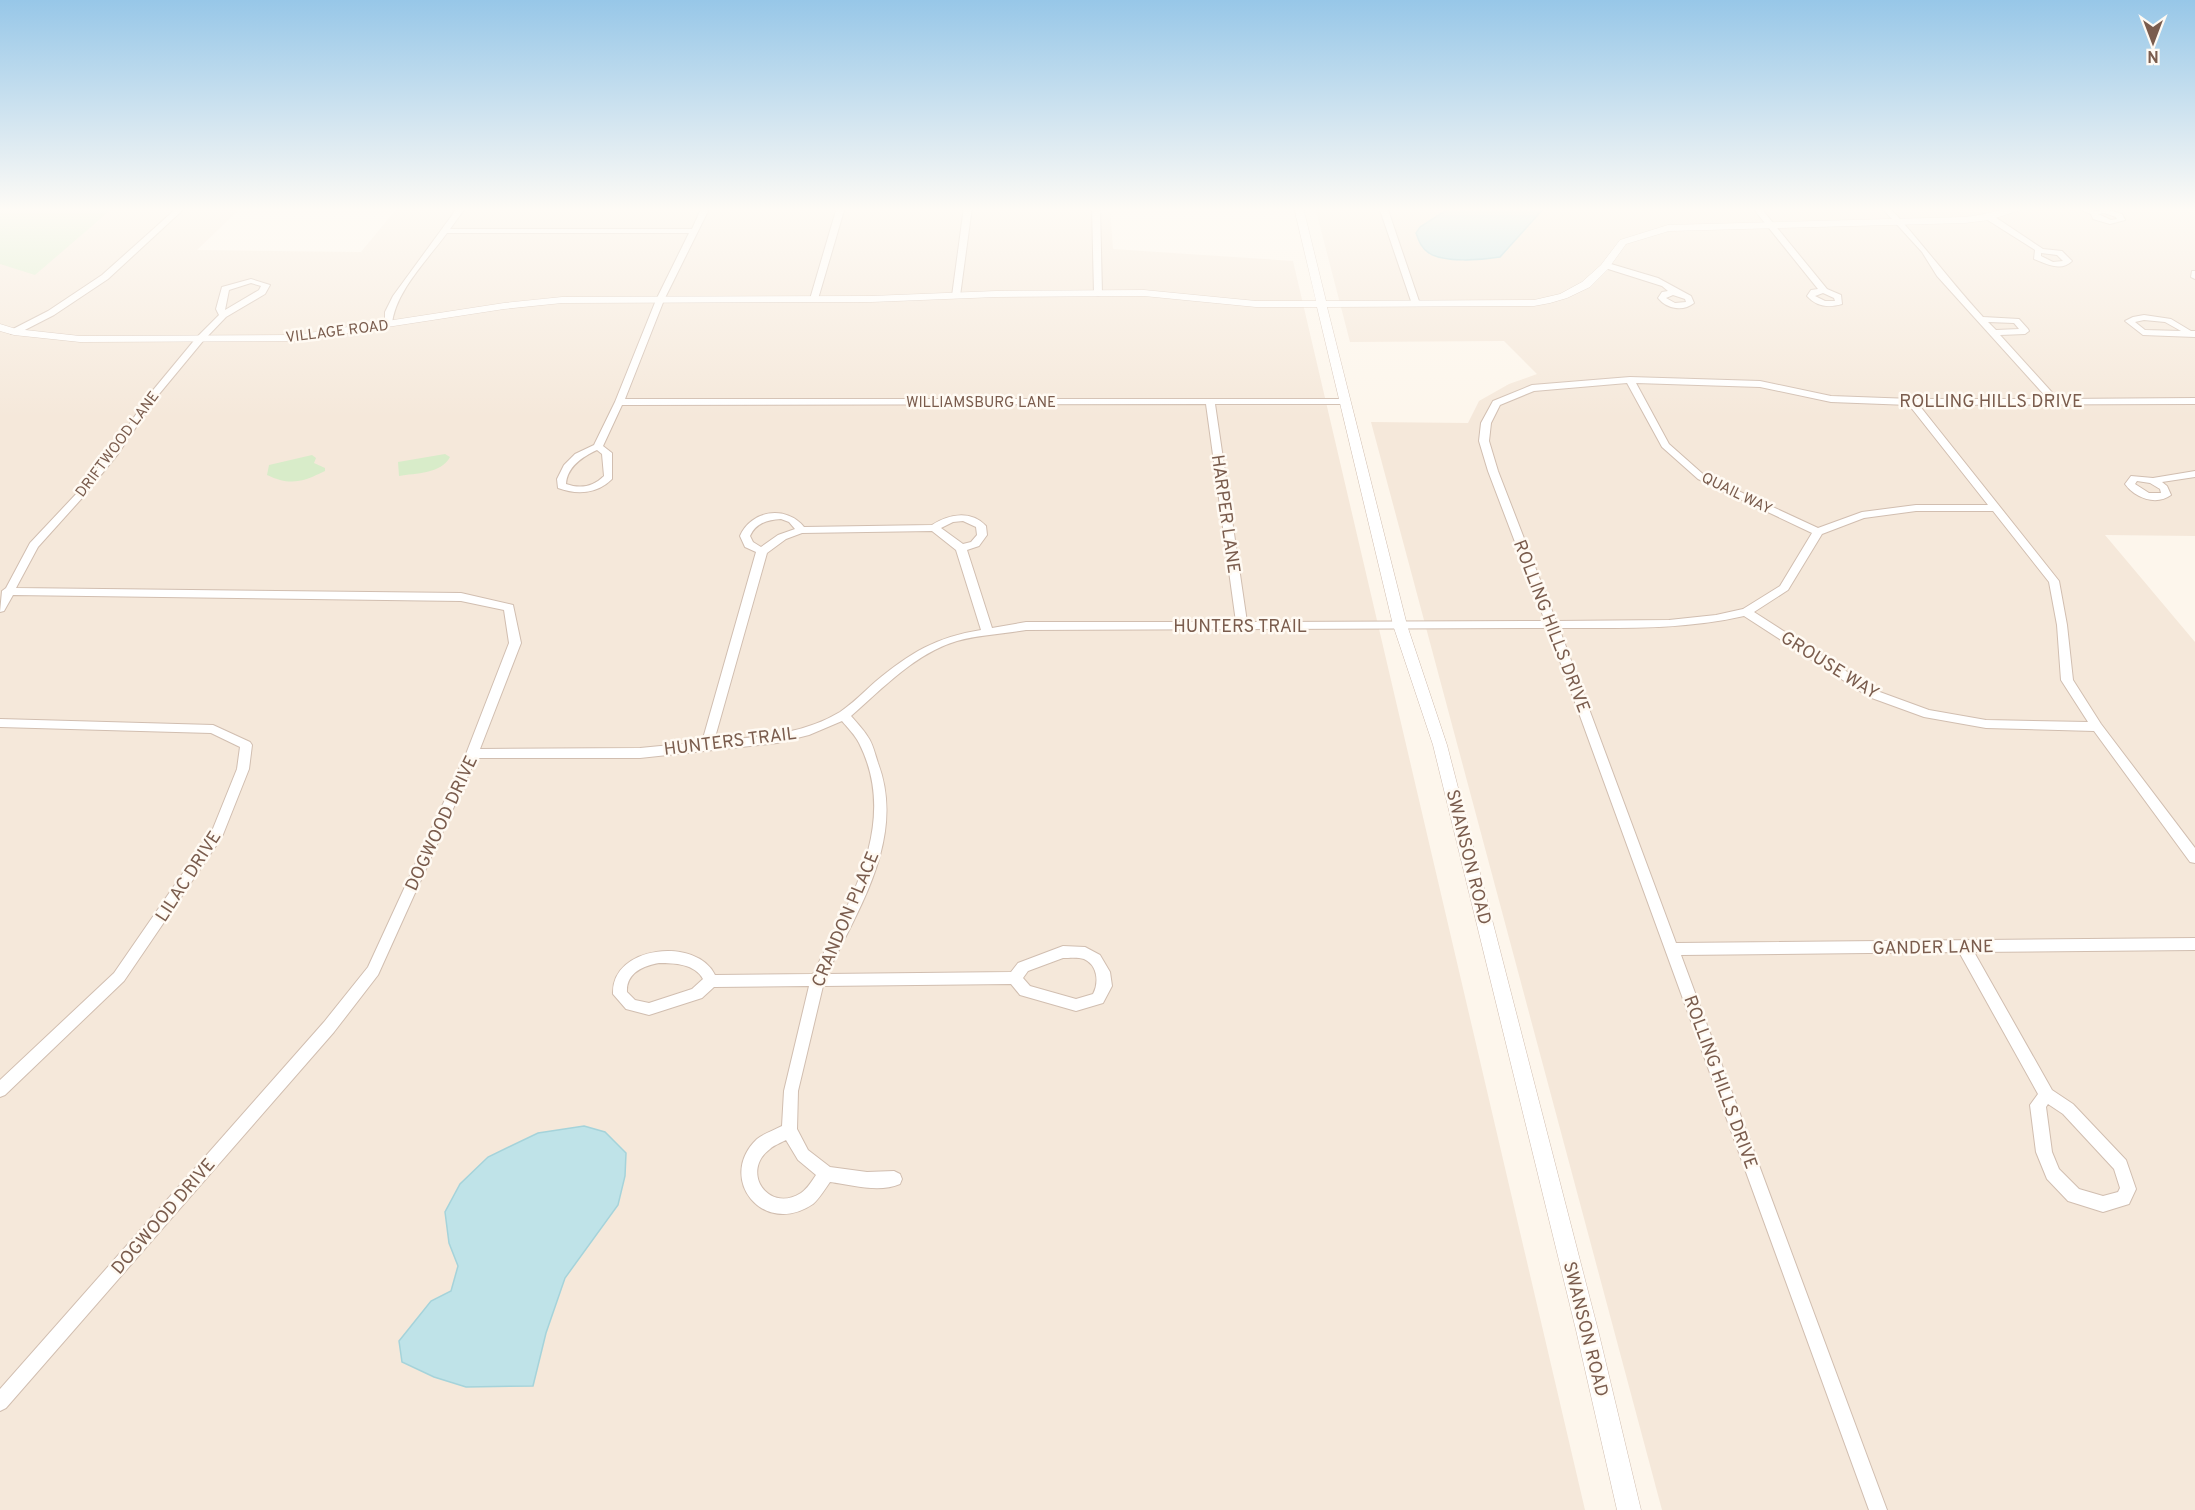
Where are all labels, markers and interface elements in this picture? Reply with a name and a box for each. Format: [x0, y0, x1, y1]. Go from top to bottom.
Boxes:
north arrow [2123, 12, 2183, 72]
text: N [2147, 45, 2159, 65]
street label: VILLAGE ROAD [285, 317, 390, 348]
street label: DRIFTWOOD LANE [72, 388, 164, 502]
street label: ROLLING HILLS DRIVE [1899, 391, 2083, 414]
street label: WILLIAMSBURG LANE [906, 394, 1056, 413]
street label: HARPER LANE [1205, 453, 1244, 575]
street label: QUAIL WAY [1698, 469, 1775, 520]
street label: ROLLING HILLS DRIVE [1507, 537, 1594, 716]
street label: HUNTERS TRAIL [1173, 616, 1307, 639]
street label: GROUSE WAY [1776, 627, 1883, 706]
street label: HUNTERS TRAIL [662, 723, 798, 762]
street label: DOGWOOD DRIVE [401, 752, 484, 895]
street label: SWANSON ROAD [1440, 787, 1495, 927]
street label: LILAC DRIVE [151, 827, 227, 927]
street label: CRANDON PLACE [807, 848, 885, 991]
street label: GANDER LANE [1872, 936, 1994, 961]
street label: ROLLING HILLS DRIVE [1677, 992, 1762, 1173]
street label: DOGWOOD DRIVE [107, 1154, 221, 1280]
street label: SWANSON ROAD [1557, 1259, 1612, 1399]

